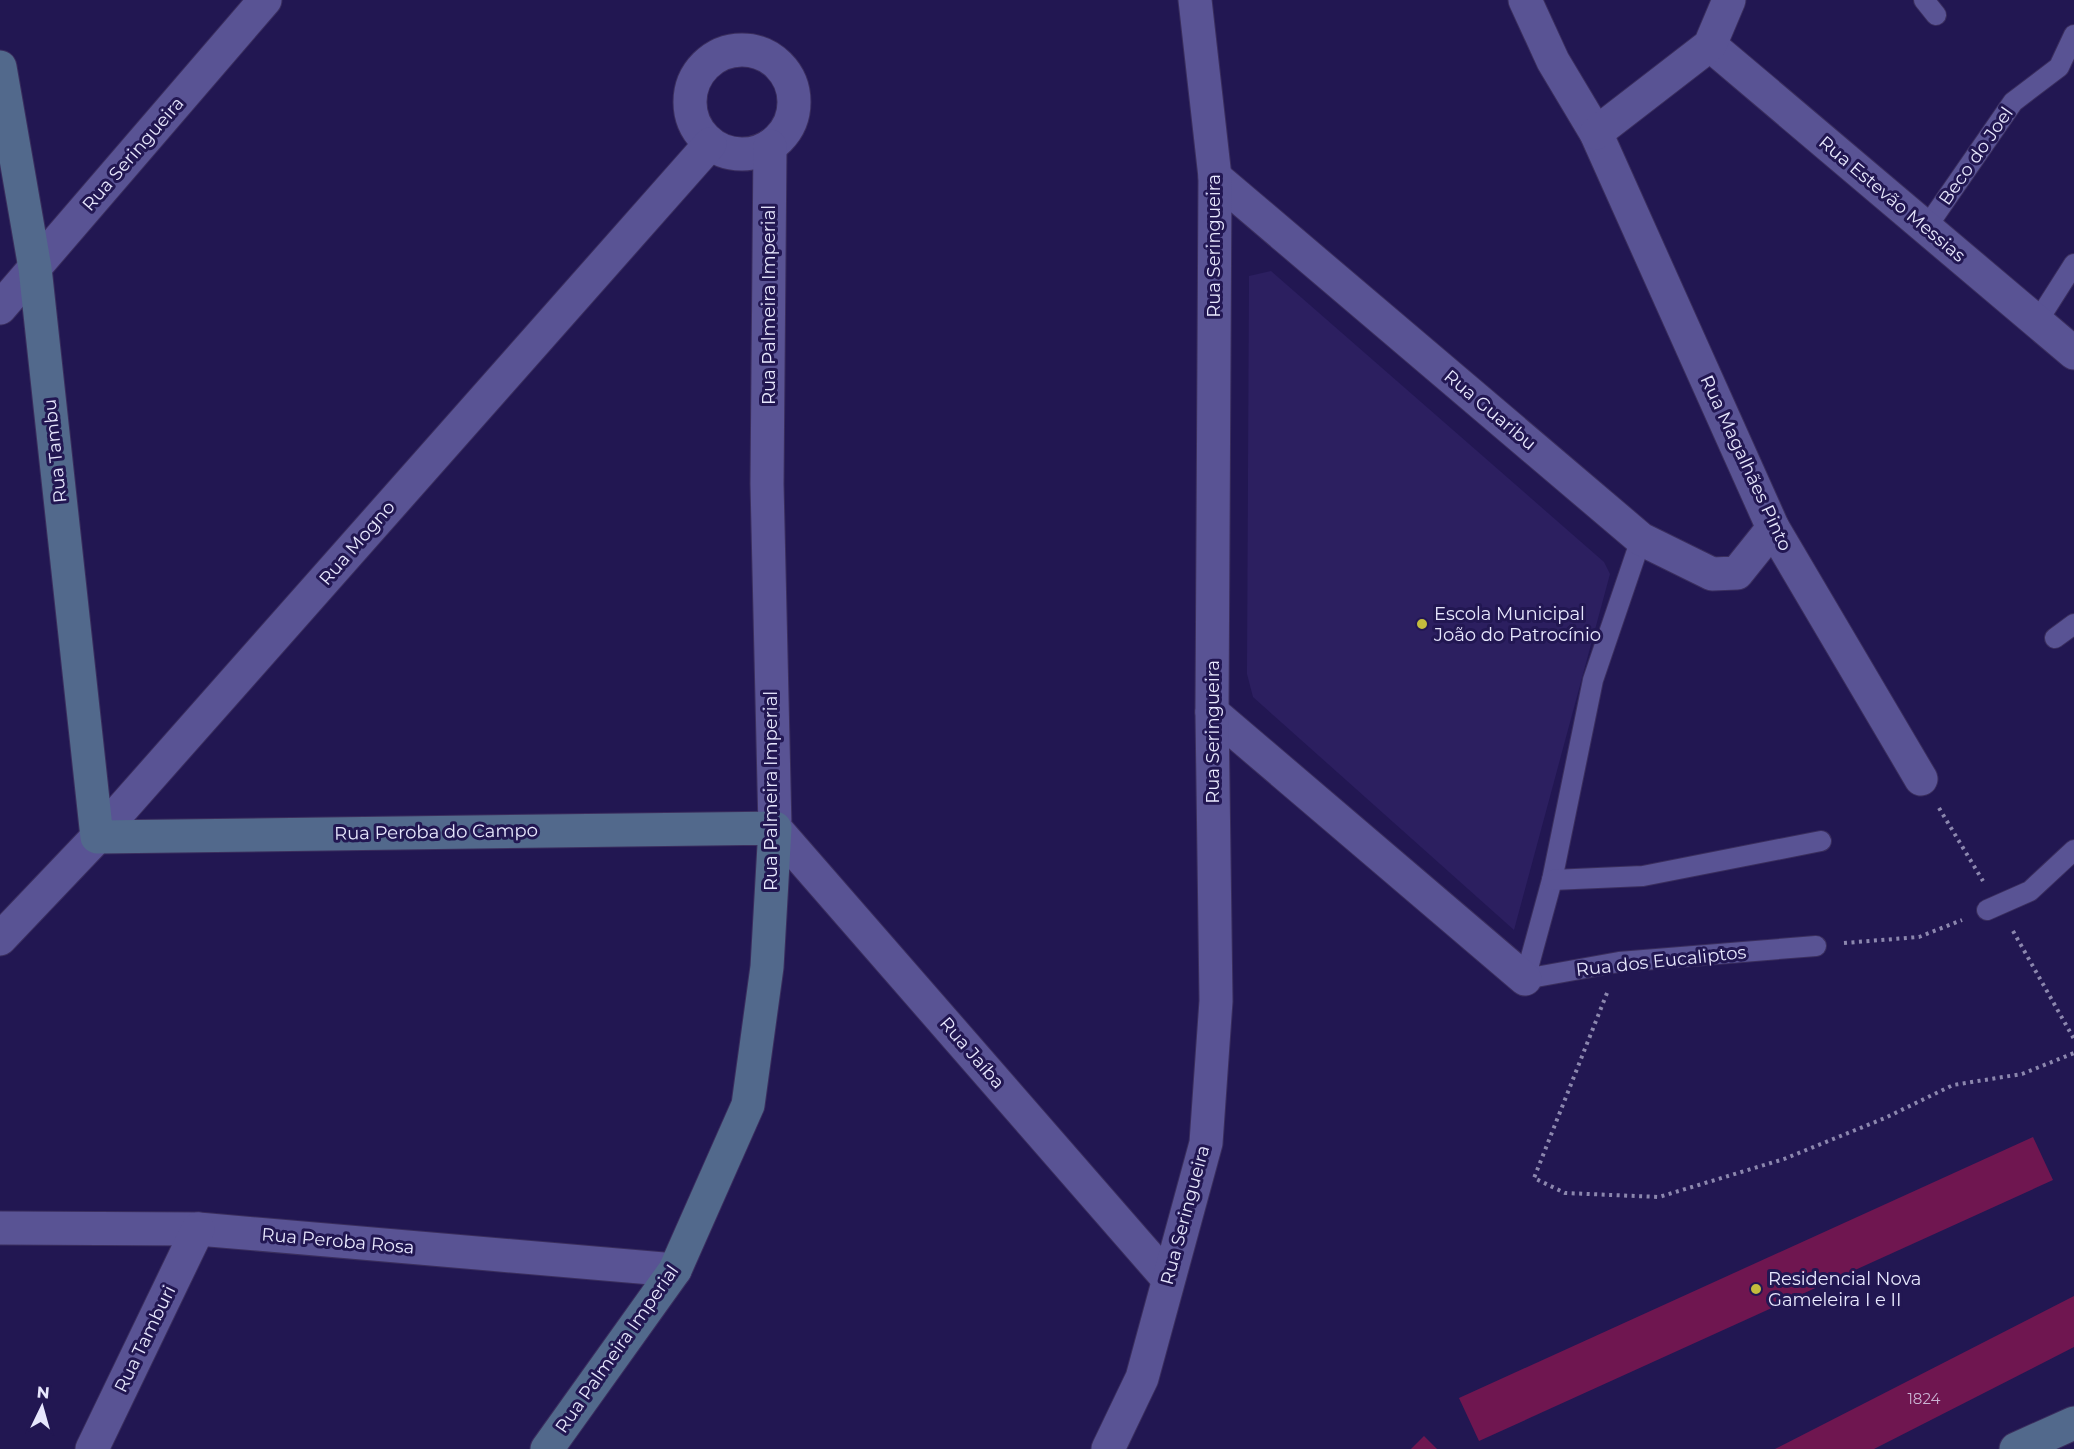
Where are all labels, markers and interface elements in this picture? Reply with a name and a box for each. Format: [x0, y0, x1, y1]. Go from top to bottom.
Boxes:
street label: Rua Seringueira [78, 93, 188, 215]
street label: Beco do Joel [1934, 103, 2018, 209]
street label: Rua Estevão Messias [1814, 131, 1970, 267]
street label: Rua Seringueira [1203, 174, 1225, 318]
street label: Rua Palmeira Imperial [758, 205, 780, 405]
street label: Rua Guaribu [1440, 365, 1540, 455]
street label: Rua Magalhães Pinto [1696, 372, 1796, 554]
street label: Rua Tambu [39, 398, 71, 504]
street label: Rua Mogno [314, 496, 400, 590]
place label: Escola Municipal João do Patrocínio [1433, 603, 1601, 646]
marker: Escola Municipal João do Patrocínio [1415, 617, 1429, 631]
street label: Rua Seringueira [1202, 660, 1224, 804]
street label: Rua Palmeira Imperial [760, 691, 782, 891]
street label: Rua Peroba do Campo [334, 819, 538, 845]
street label: Rua dos Eucaliptos [1575, 941, 1747, 981]
street label: Rua Jaíba [935, 1013, 1009, 1093]
street label: Rua Seringueira [1156, 1143, 1214, 1287]
street label: Rua Peroba Rosa [261, 1223, 415, 1259]
street label: Rua Palmeira Imperial [551, 1261, 683, 1437]
place label: Residencial Nova Gameleira I e II [1768, 1268, 1921, 1311]
street label: Rua Tamburi [110, 1282, 180, 1396]
marker: Residencial Nova Gameleira I e II [1749, 1282, 1763, 1296]
north arrow [12, 1377, 72, 1437]
text: N [36, 1383, 51, 1403]
house number: 1824 [1907, 1389, 1941, 1408]

